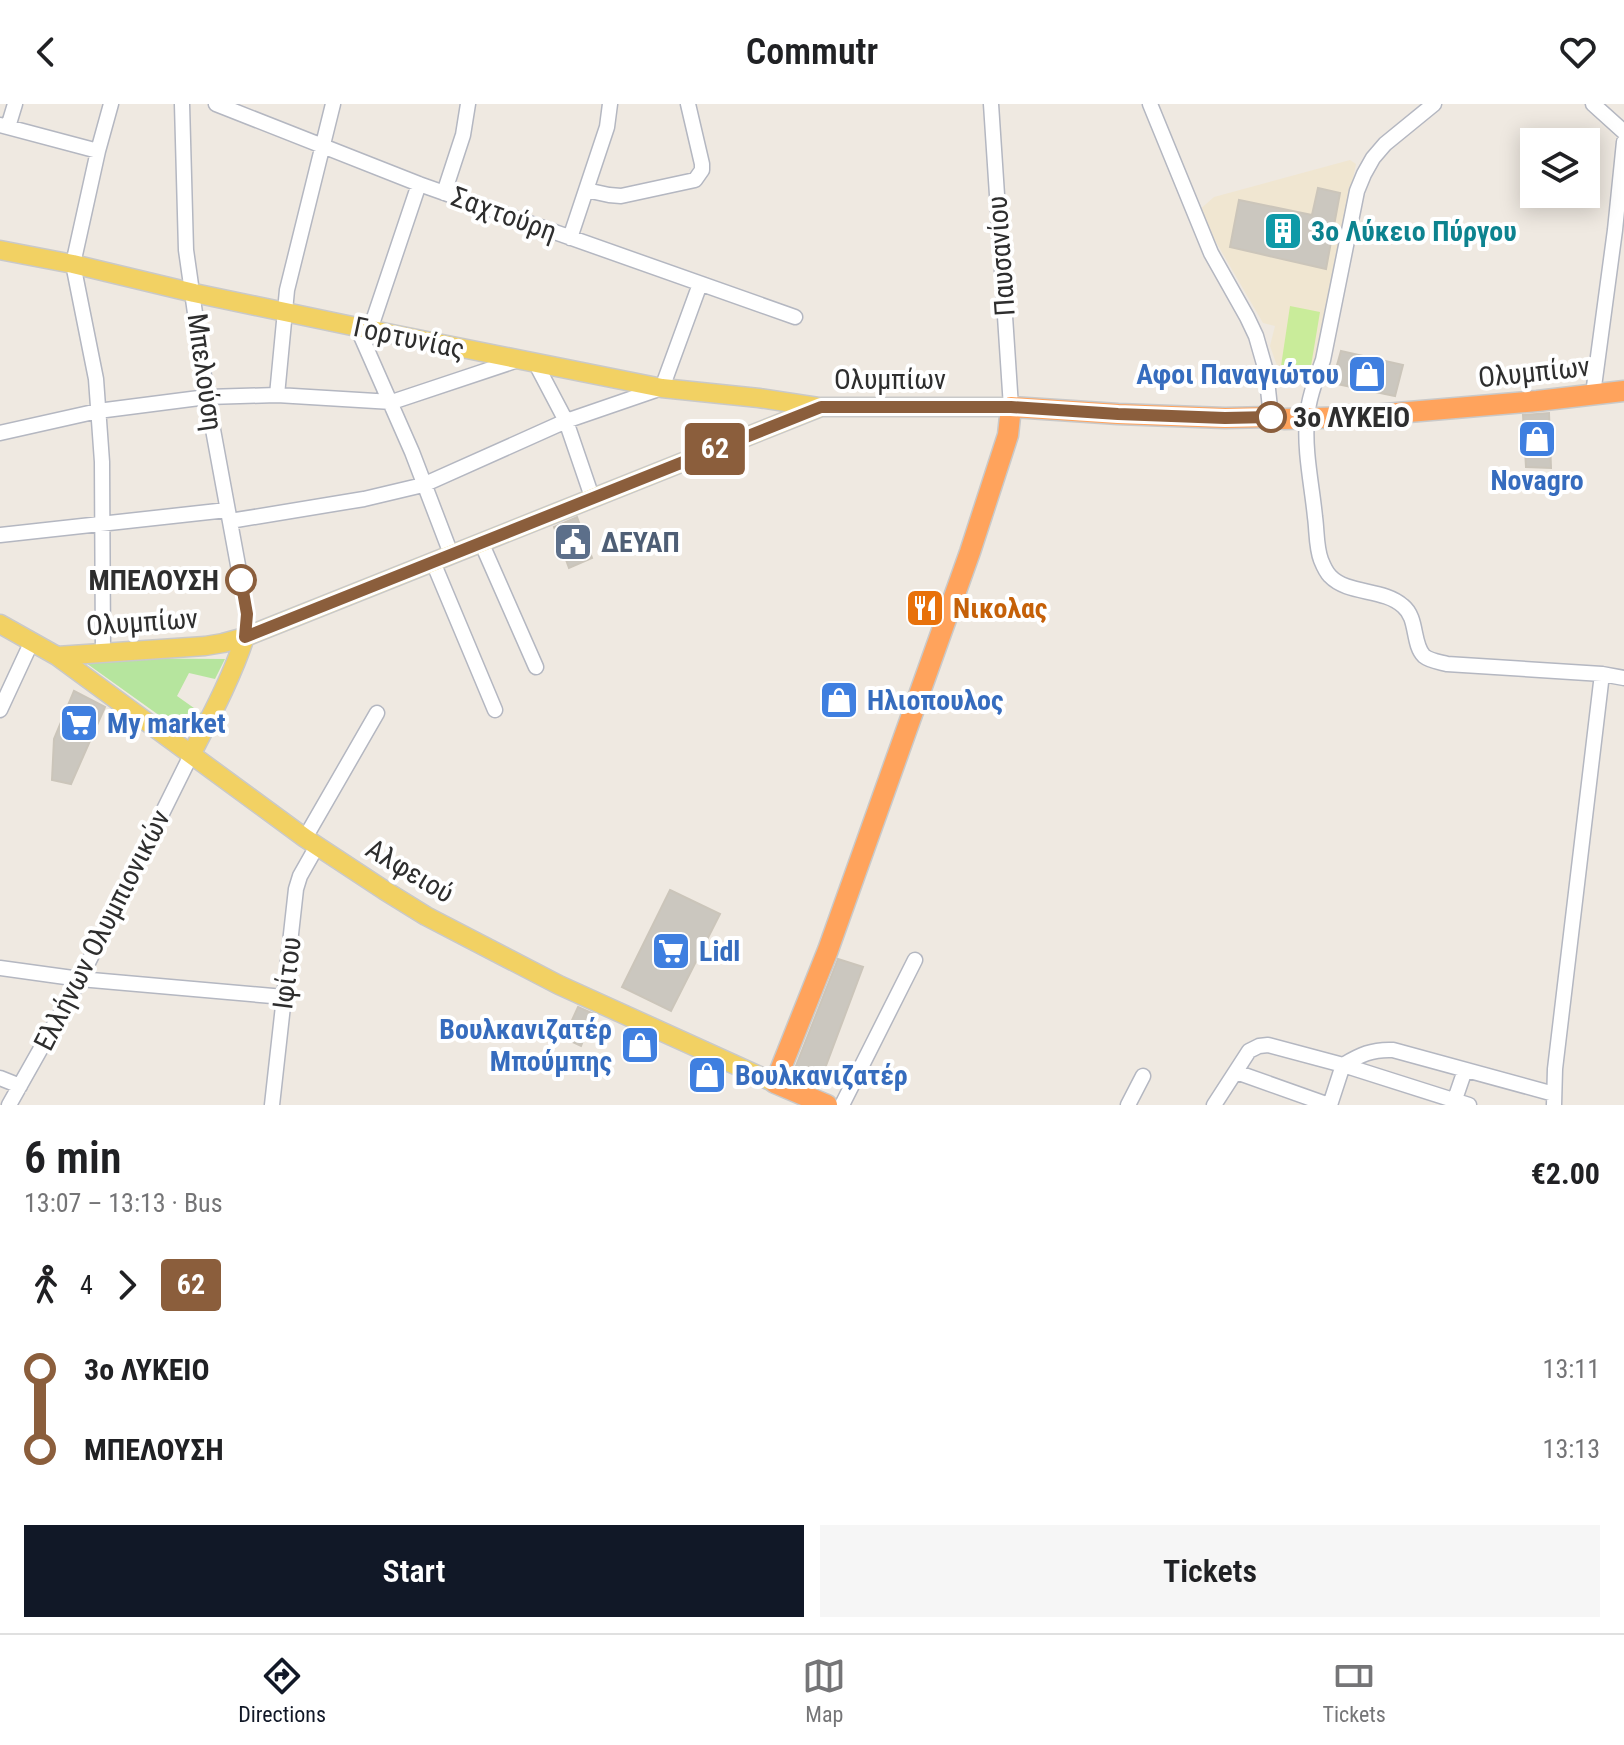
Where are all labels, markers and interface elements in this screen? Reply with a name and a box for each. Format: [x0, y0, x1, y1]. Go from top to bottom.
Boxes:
icon: back [24, 30, 68, 74]
icon: heart [1556, 30, 1600, 74]
text: Commutr [746, 31, 878, 73]
map controls [1520, 128, 1600, 208]
button: layers [1520, 128, 1600, 208]
street label: Σαχτούρη [447, 180, 561, 248]
street label: Παυσανίου [980, 195, 1022, 317]
building icon: 3o Λύκειο Πύργου [1262, 210, 1304, 252]
place label: 3o Λύκειο Πύργου [1311, 215, 1517, 248]
street label: Γορτυνίας [350, 310, 468, 366]
street label: Μπελούση [180, 311, 230, 433]
street label: Ολυμπίων [1477, 350, 1591, 394]
shop icon: Αφοι Παναγιώτου [1346, 353, 1388, 395]
place label: Αφοι Παναγιώτου [1136, 358, 1339, 391]
street label: Ολυμπίων [834, 363, 946, 396]
place label: 3ο ΛΥΚΕΙΟ [1293, 401, 1410, 434]
marker: 3ο ΛΥΚΕΙΟ [1256, 402, 1286, 432]
shop icon: Novagro [1516, 418, 1558, 460]
line badge: 62 [679, 423, 751, 475]
text: 62 [701, 432, 729, 465]
place label: Novagro [1490, 464, 1584, 497]
public building icon: ΔΕΥΑΠ [552, 521, 594, 563]
place label: ΔΕΥΑΠ [601, 526, 680, 559]
place label: ΜΠΕΛΟΥΣΗ [89, 564, 219, 597]
marker: ΜΠΕΛΟΥΣΗ [226, 565, 256, 595]
restaurant icon: Νικολας [904, 587, 946, 629]
place label: Νικολας [953, 592, 1047, 625]
street label: Ολυμπίων [85, 602, 199, 642]
shop icon: Ηλιοπουλος [818, 679, 860, 721]
place label: Ηλιοπουλος [867, 684, 1004, 717]
supermarket icon: My market [58, 702, 100, 744]
place label: My market [107, 707, 225, 740]
street label: Ελλήνων Ολυμπιονικών [27, 804, 177, 1056]
street label: Αλφειού [360, 832, 460, 910]
supermarket icon: Lidl [650, 930, 692, 972]
street label: Ιφίτου [266, 935, 308, 1011]
place label: Lidl [699, 935, 740, 968]
place label: Βουλκανιζατέρ Μπούμπης [439, 1013, 612, 1078]
shop icon: Βουλκανιζατέρ Μπούμπης [619, 1024, 661, 1066]
shop icon: Βουλκανιζατέρ [686, 1054, 728, 1096]
place label: Βουλκανιζατέρ [735, 1059, 908, 1092]
text: 6 min [24, 1132, 121, 1184]
text: €2.00 [1531, 1156, 1600, 1191]
text: 13:07 – 13:13 · Bus [24, 1188, 223, 1218]
icon: walk [24, 1263, 68, 1307]
icon: forward [105, 1263, 149, 1307]
text: 62 [177, 1268, 205, 1301]
text: 4 [80, 1270, 93, 1300]
text: 3ο ΛΥΚΕΙΟ [84, 1352, 210, 1387]
text: 13:11 [1543, 1354, 1600, 1384]
text: ΜΠΕΛΟΥΣΗ [84, 1432, 224, 1467]
text: 13:13 [1543, 1434, 1600, 1464]
button: Start [24, 1525, 804, 1617]
button: Tickets [820, 1525, 1600, 1617]
tab: Directions [238, 1654, 326, 1727]
tab: Map [802, 1654, 846, 1727]
tab: Tickets [1323, 1654, 1386, 1727]

